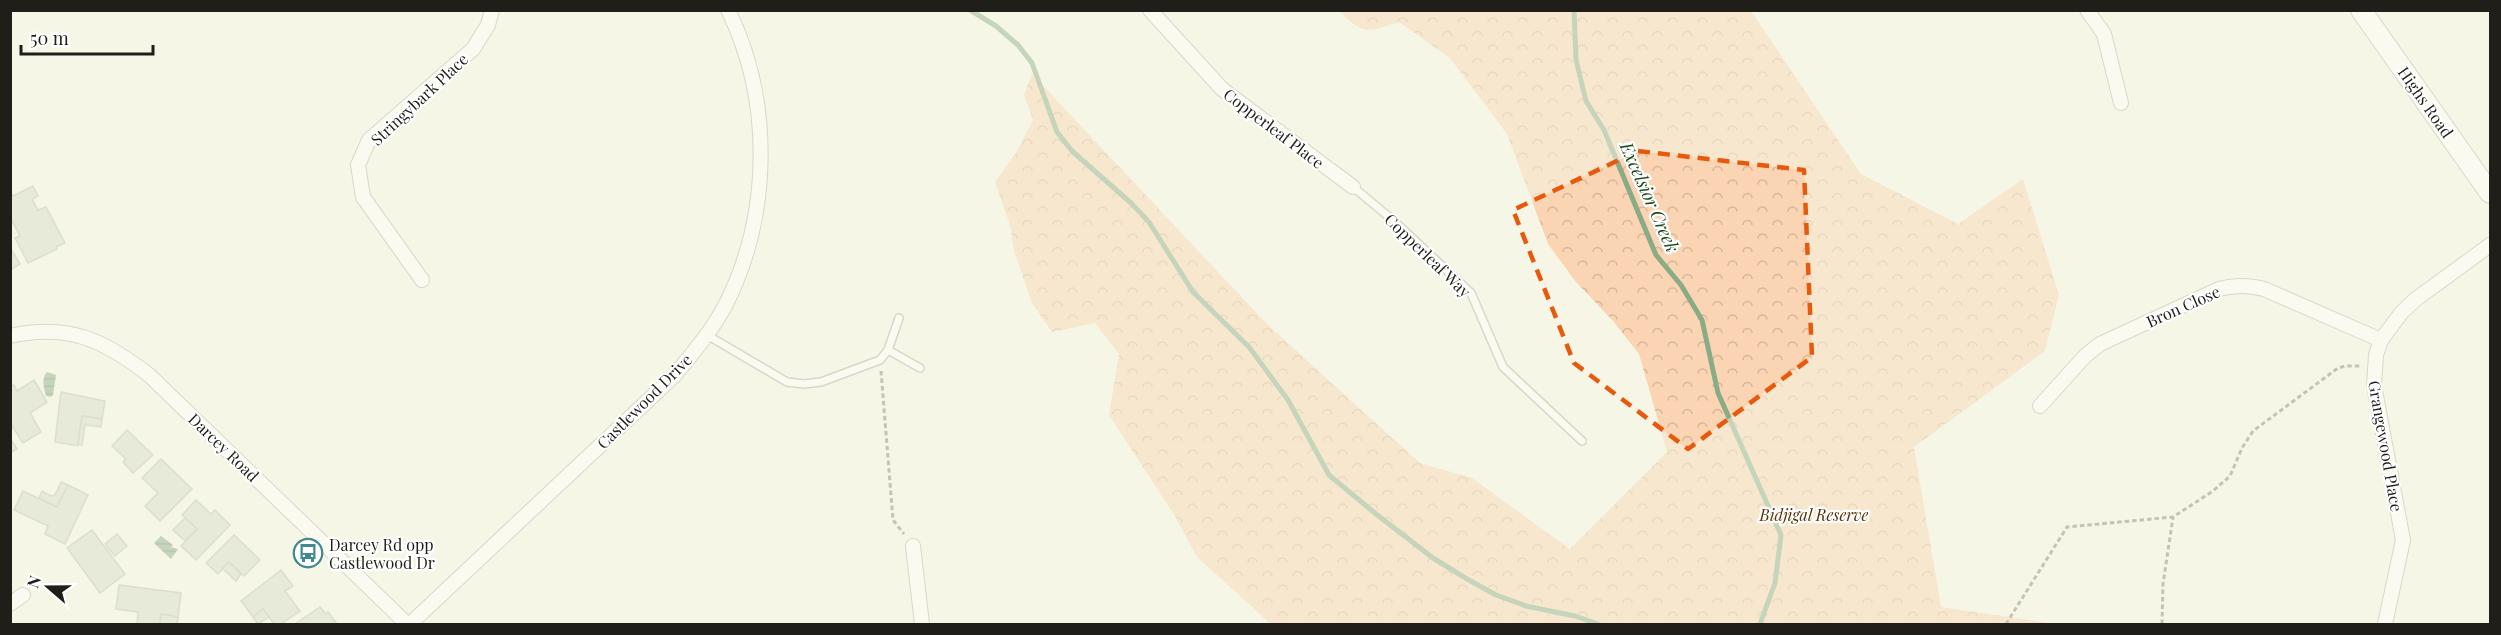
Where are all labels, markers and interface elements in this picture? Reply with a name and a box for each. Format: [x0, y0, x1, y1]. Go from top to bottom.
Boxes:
scale bar [21, 18, 153, 56]
text: 50 m [30, 26, 69, 50]
street label: Stringybark Place [366, 48, 472, 150]
street label: Highs Road [2394, 62, 2458, 142]
street label: Copperleaf Place [1219, 83, 1329, 173]
water label: Excelsior Creek [1615, 137, 1685, 256]
street label: Copperleaf Way [1380, 208, 1476, 302]
street label: Bron Close [2143, 280, 2223, 332]
street label: Castlewood Drive [592, 349, 696, 453]
street label: Grangewood Place [2364, 379, 2408, 513]
street label: Darcey Road [184, 408, 264, 486]
park label: Bidjigal Reserve [1759, 504, 1869, 525]
place label: Darcey Rd opp Castlewood Dr [329, 534, 435, 573]
bus stop icon: Darcey Rd opp Castlewood Dr [292, 537, 324, 569]
north arrow [18, 557, 78, 617]
text: N [22, 572, 45, 591]

